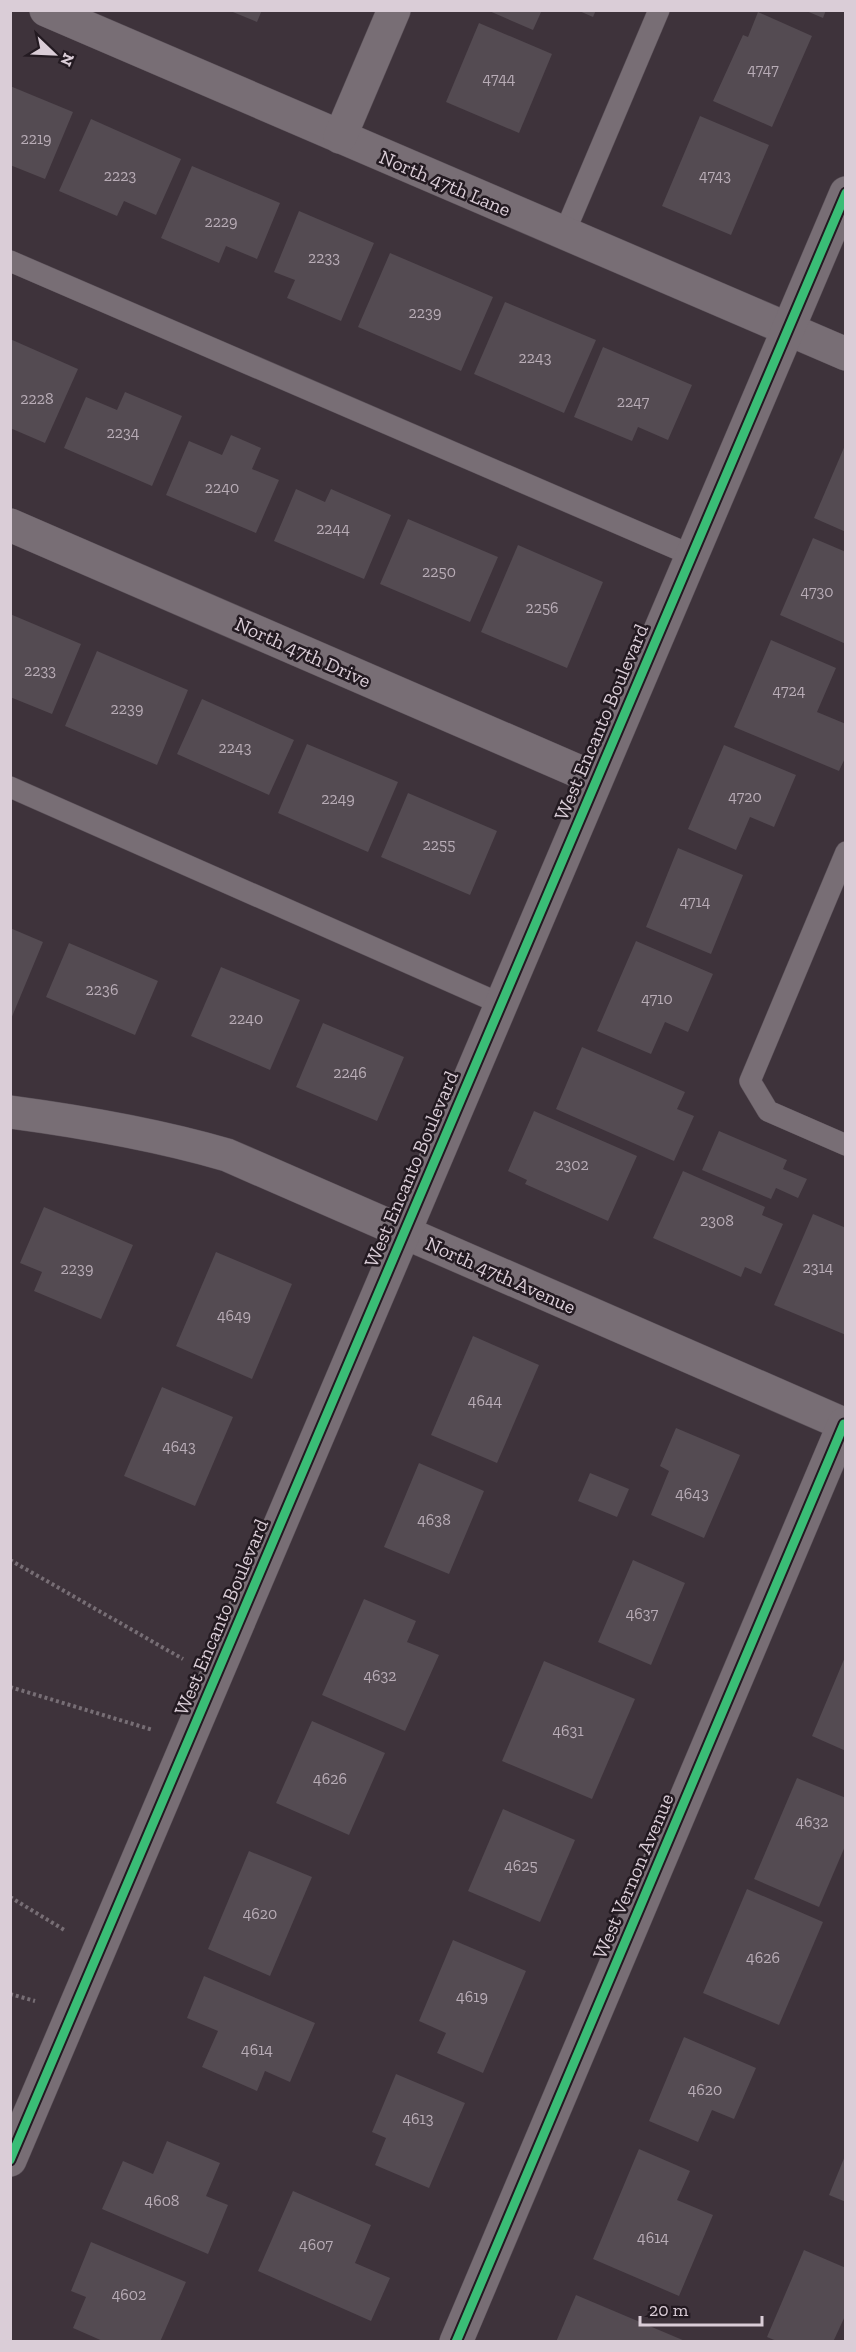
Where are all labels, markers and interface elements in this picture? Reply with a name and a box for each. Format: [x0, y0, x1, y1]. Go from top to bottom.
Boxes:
north arrow [24, 24, 84, 84]
text: N [56, 50, 78, 69]
house number: 4747 [747, 60, 779, 79]
house number: 4744 [483, 69, 516, 88]
house number: 2219 [20, 129, 52, 148]
street label: North 47th Lane [376, 145, 514, 221]
house number: 2223 [104, 166, 136, 185]
house number: 4743 [699, 166, 731, 185]
house number: 2229 [204, 212, 238, 231]
house number: 2233 [308, 248, 340, 267]
house number: 2239 [409, 303, 441, 322]
house number: 2243 [519, 348, 552, 367]
house number: 2228 [20, 389, 54, 408]
house number: 2247 [617, 392, 650, 411]
house number: 2234 [107, 423, 140, 442]
house number: 2240 [205, 478, 239, 497]
house number: 2244 [316, 519, 350, 538]
house number: 2250 [422, 562, 456, 581]
house number: 4730 [801, 582, 833, 601]
house number: 2256 [525, 598, 559, 617]
street label: North 47th Drive [231, 611, 375, 693]
street label: West Encanto Boulevard [549, 620, 653, 824]
house number: 2233 [24, 661, 56, 680]
house number: 4724 [773, 681, 806, 700]
house number: 2239 [111, 699, 143, 718]
house number: 2243 [219, 738, 252, 757]
house number: 4720 [728, 787, 762, 806]
house number: 2249 [321, 789, 355, 808]
house number: 2255 [423, 835, 455, 854]
house number: 4714 [680, 892, 711, 911]
house number: 2236 [86, 980, 118, 999]
house number: 4710 [641, 989, 673, 1008]
house number: 2240 [229, 1009, 263, 1028]
house number: 2246 [333, 1063, 367, 1082]
street label: West Encanto Boulevard [359, 1067, 463, 1271]
house number: 2302 [555, 1155, 589, 1174]
house number: 2308 [700, 1211, 734, 1230]
street label: North 47th Avenue [422, 1231, 580, 1319]
house number: 2314 [803, 1258, 834, 1277]
house number: 2239 [61, 1259, 93, 1278]
house number: 4649 [217, 1306, 251, 1325]
house number: 4644 [468, 1391, 503, 1410]
house number: 4643 [162, 1437, 196, 1456]
house number: 4643 [675, 1484, 709, 1503]
house number: 4638 [417, 1510, 451, 1529]
street label: West Encanto Boulevard [169, 1515, 273, 1719]
house number: 4637 [626, 1604, 659, 1623]
house number: 4632 [363, 1666, 397, 1685]
house number: 4631 [552, 1721, 584, 1740]
house number: 4626 [313, 1769, 347, 1788]
street label: West Vernon Avenue [587, 1790, 679, 1962]
house number: 4632 [795, 1812, 829, 1831]
house number: 4625 [504, 1856, 538, 1875]
house number: 4620 [243, 1904, 277, 1923]
house number: 4626 [746, 1948, 780, 1967]
house number: 4619 [456, 1987, 488, 2006]
house number: 4614 [241, 2040, 273, 2059]
house number: 4620 [688, 2080, 722, 2099]
house number: 4613 [402, 2109, 434, 2128]
house number: 4608 [145, 2191, 179, 2210]
house number: 4614 [637, 2228, 669, 2247]
house number: 4607 [299, 2235, 333, 2254]
house number: 4602 [112, 2285, 146, 2304]
scale bar [640, 2289, 762, 2327]
text: 20 m [649, 2299, 689, 2321]

